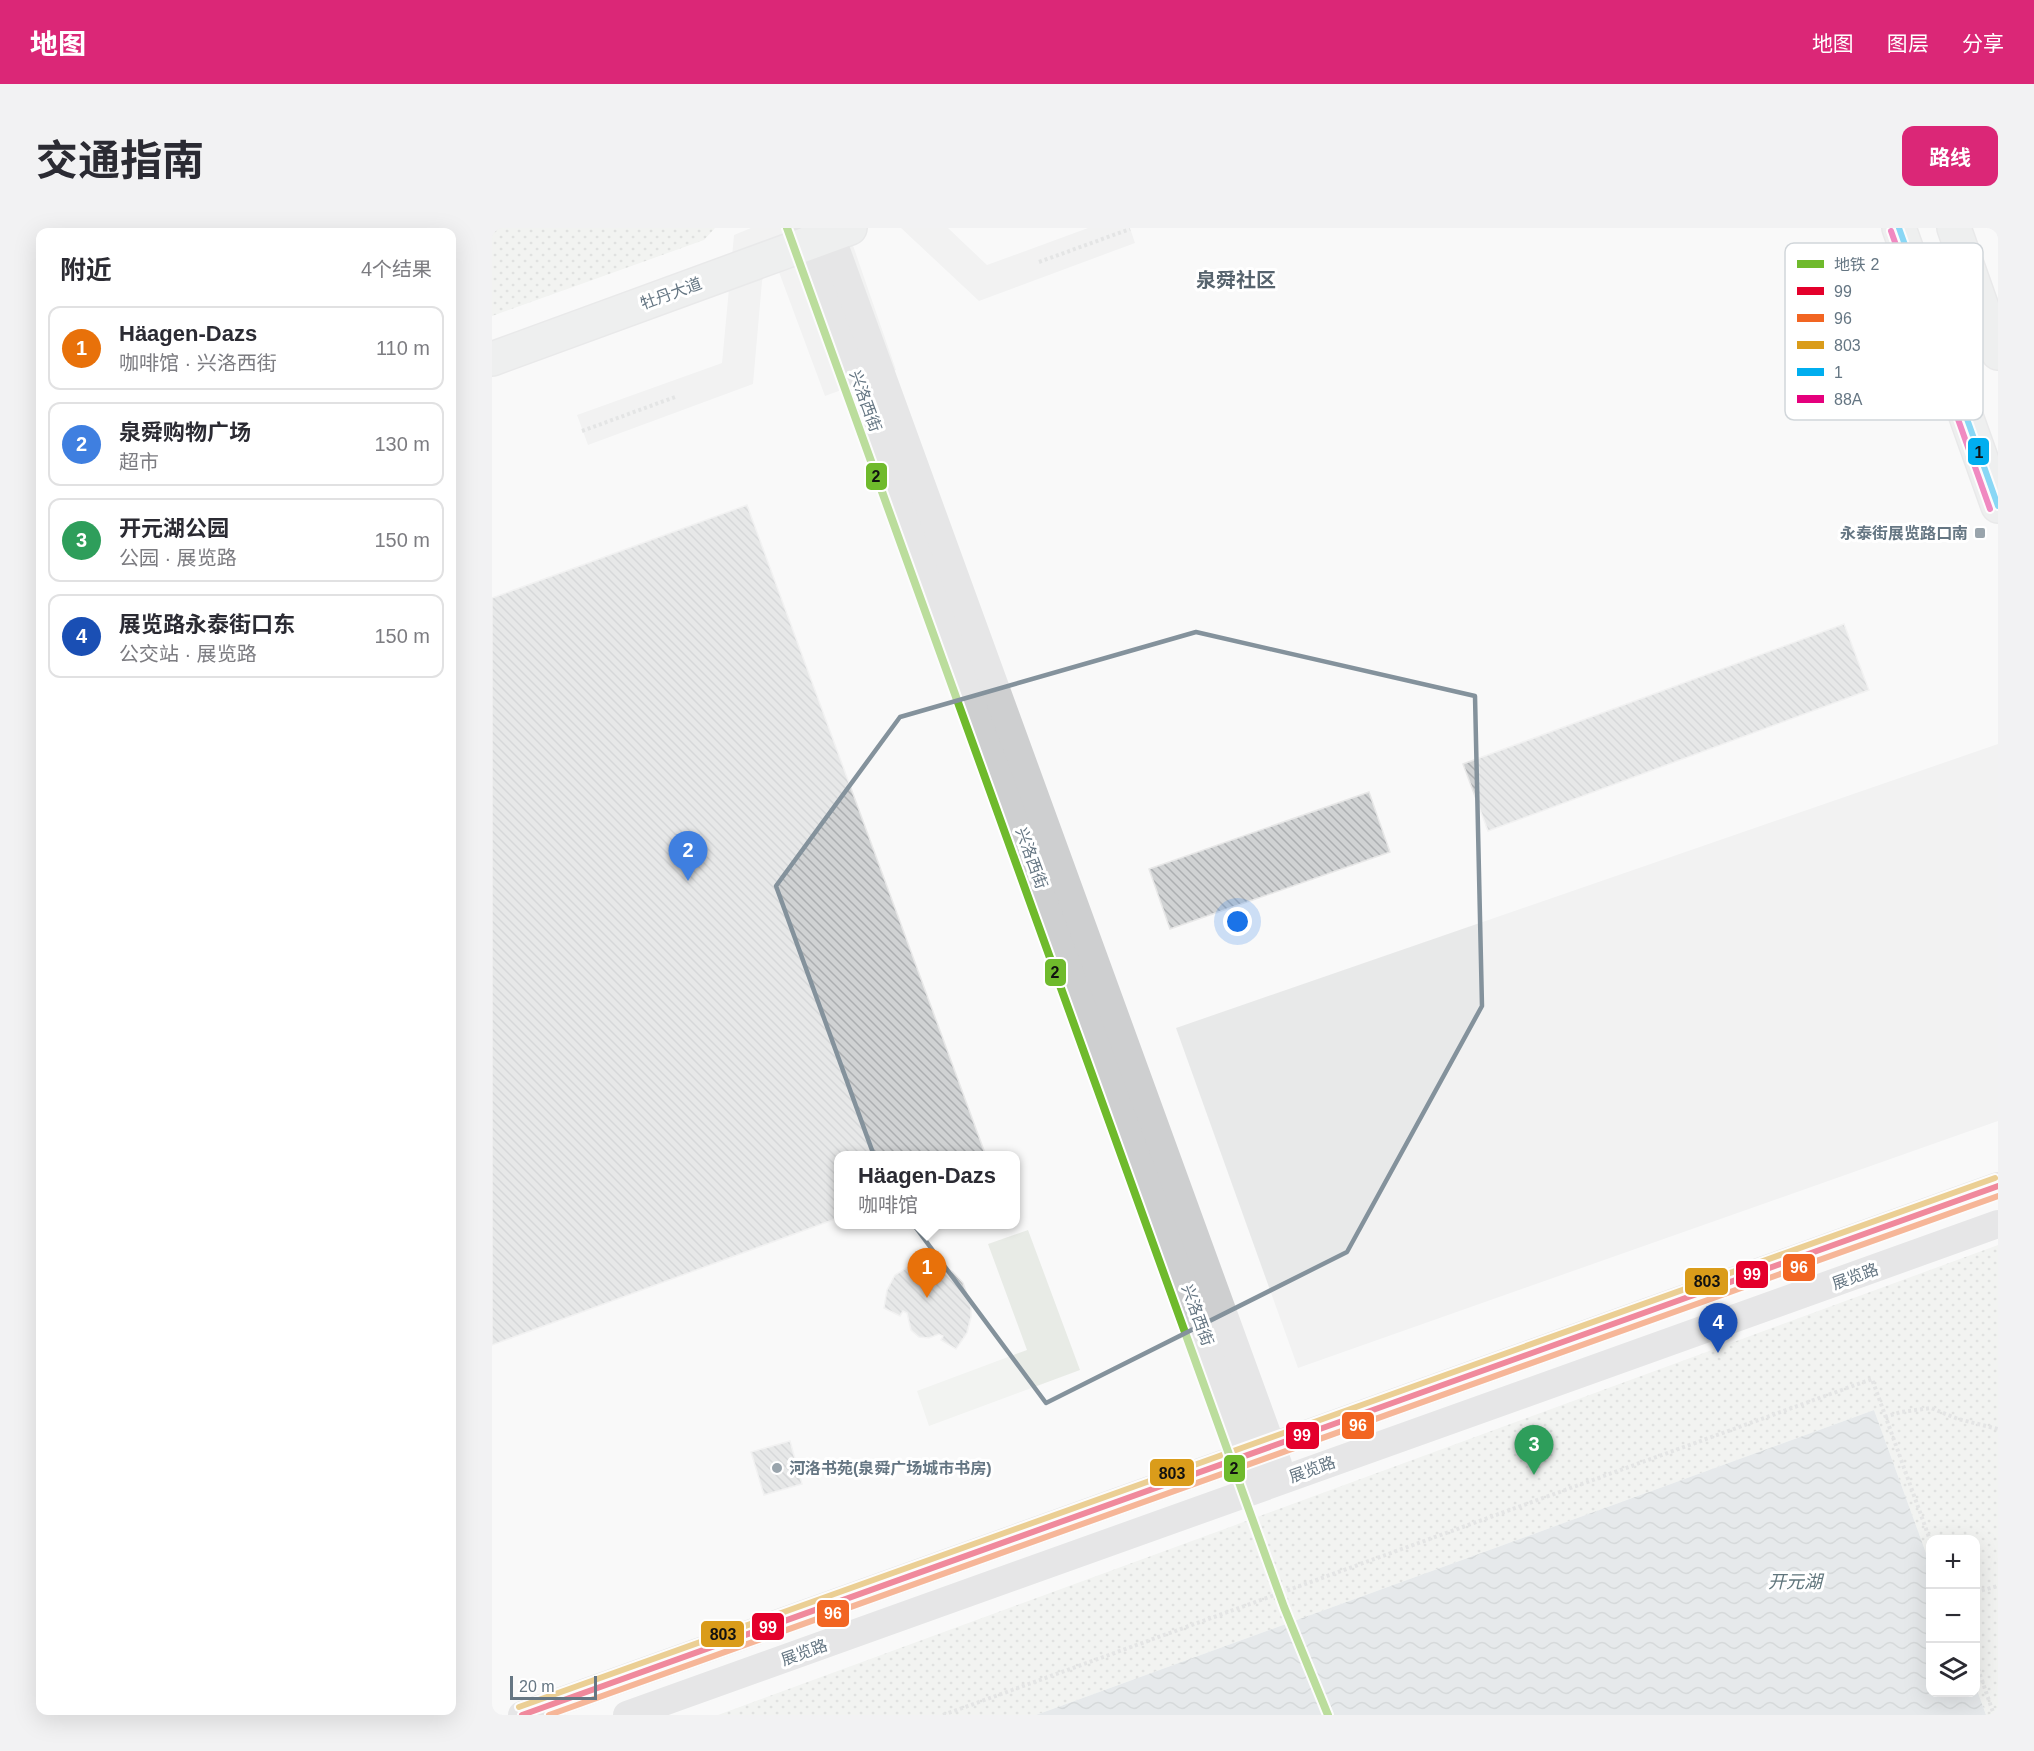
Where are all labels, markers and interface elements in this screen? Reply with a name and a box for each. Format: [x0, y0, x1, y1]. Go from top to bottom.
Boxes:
text: 地图 [30, 29, 86, 60]
text: 地图 [1812, 32, 1854, 55]
text: 图层 [1887, 32, 1929, 55]
text: 分享 [1962, 32, 2004, 55]
button: 路线 [1902, 126, 1998, 186]
text: 交通指南 [36, 137, 204, 184]
legend [1785, 243, 1983, 420]
text: 附近 [60, 255, 112, 285]
text: 地铁 2 [1834, 256, 1879, 273]
text: 4个结果 [361, 258, 432, 280]
district label: 泉舜社区 [1196, 269, 1276, 291]
street label: 牡丹大道 [638, 275, 704, 312]
text: 99 [1834, 283, 1852, 300]
text: 96 [1834, 310, 1852, 327]
text: Häagen-Dazs [119, 321, 257, 346]
text: 1 [76, 337, 87, 359]
text: 110 m [376, 337, 430, 359]
text: 803 [1834, 337, 1861, 354]
text: 咖啡馆 · 兴洛西街 [119, 352, 277, 374]
text: 1 [1834, 364, 1843, 381]
street label: 兴洛西街 [847, 368, 884, 434]
text: 88A [1834, 391, 1863, 408]
text: 泉舜购物广场 [119, 420, 251, 445]
text: 2 [76, 433, 87, 455]
text: 130 m [374, 433, 430, 455]
line badge: 1 [1967, 437, 1990, 466]
text: 1 [1975, 444, 1984, 461]
text: 超市 [119, 451, 159, 473]
line badge: 2 [865, 462, 888, 491]
text: 2 [872, 468, 881, 485]
text: 开元湖公园 [119, 516, 229, 541]
place label: 永泰街展览路口南 [1840, 524, 1968, 542]
marker: 永泰街展览路口南 [1973, 526, 1987, 540]
text: 3 [76, 529, 87, 551]
text: 150 m [374, 529, 430, 551]
text: 公园 · 展览路 [119, 547, 237, 569]
text: 展览路永泰街口东 [119, 612, 295, 637]
text: 4 [76, 625, 87, 647]
text: 150 m [374, 625, 430, 647]
text: 公交站 · 展览路 [119, 643, 257, 665]
street label: 兴洛西街 [1013, 825, 1050, 891]
pin: 2 [668, 832, 708, 881]
your location [1223, 907, 1252, 936]
line badge: 2 [1044, 958, 1067, 987]
text: 2 [1051, 964, 1060, 981]
popup [834, 1151, 1020, 1229]
text: Häagen-Dazs [858, 1163, 996, 1188]
text: 咖啡馆 [858, 1194, 918, 1216]
pin: 1 [908, 1248, 946, 1298]
line badge: 96 [1782, 1253, 1816, 1282]
text: 96 [1790, 1259, 1808, 1276]
line badge: 99 [1735, 1260, 1769, 1289]
street label: 展览路 [1830, 1260, 1881, 1293]
text: 99 [1743, 1266, 1761, 1283]
line badge: 803 [1684, 1267, 1729, 1296]
text: 803 [1694, 1273, 1720, 1290]
street label: 兴洛西街 [1179, 1282, 1216, 1348]
pin: 4 [1698, 1304, 1738, 1353]
line badge: 96 [1341, 1411, 1375, 1440]
text: 96 [1349, 1417, 1367, 1434]
line badge: 99 [1285, 1421, 1320, 1450]
pin: 3 [1514, 1426, 1554, 1475]
text: 99 [1293, 1427, 1311, 1444]
street label: 展览路 [1287, 1453, 1338, 1486]
line badge: 2 [1223, 1454, 1246, 1483]
line badge: 803 [1149, 1458, 1195, 1487]
place label: 河洛书苑(泉舜广场城市书房) [789, 1459, 992, 1477]
text: 2 [1230, 1460, 1239, 1477]
marker: 河洛书苑(泉舜广场城市书房) [770, 1461, 784, 1475]
text: 803 [1159, 1465, 1185, 1482]
map controls [1926, 1535, 1980, 1697]
button: + [1926, 1535, 1980, 1589]
water label: 开元湖 [1768, 1572, 1825, 1592]
button: − [1926, 1589, 1980, 1643]
line badge: 96 [816, 1599, 850, 1628]
text: 96 [824, 1605, 842, 1622]
line badge: 99 [751, 1612, 785, 1641]
text: 99 [759, 1619, 777, 1636]
line badge: 803 [700, 1620, 745, 1648]
text: 803 [710, 1626, 736, 1643]
street label: 展览路 [779, 1636, 830, 1669]
button: layers [1926, 1643, 1980, 1697]
scale bar [510, 1673, 597, 1700]
text: 20 m [519, 1678, 555, 1695]

